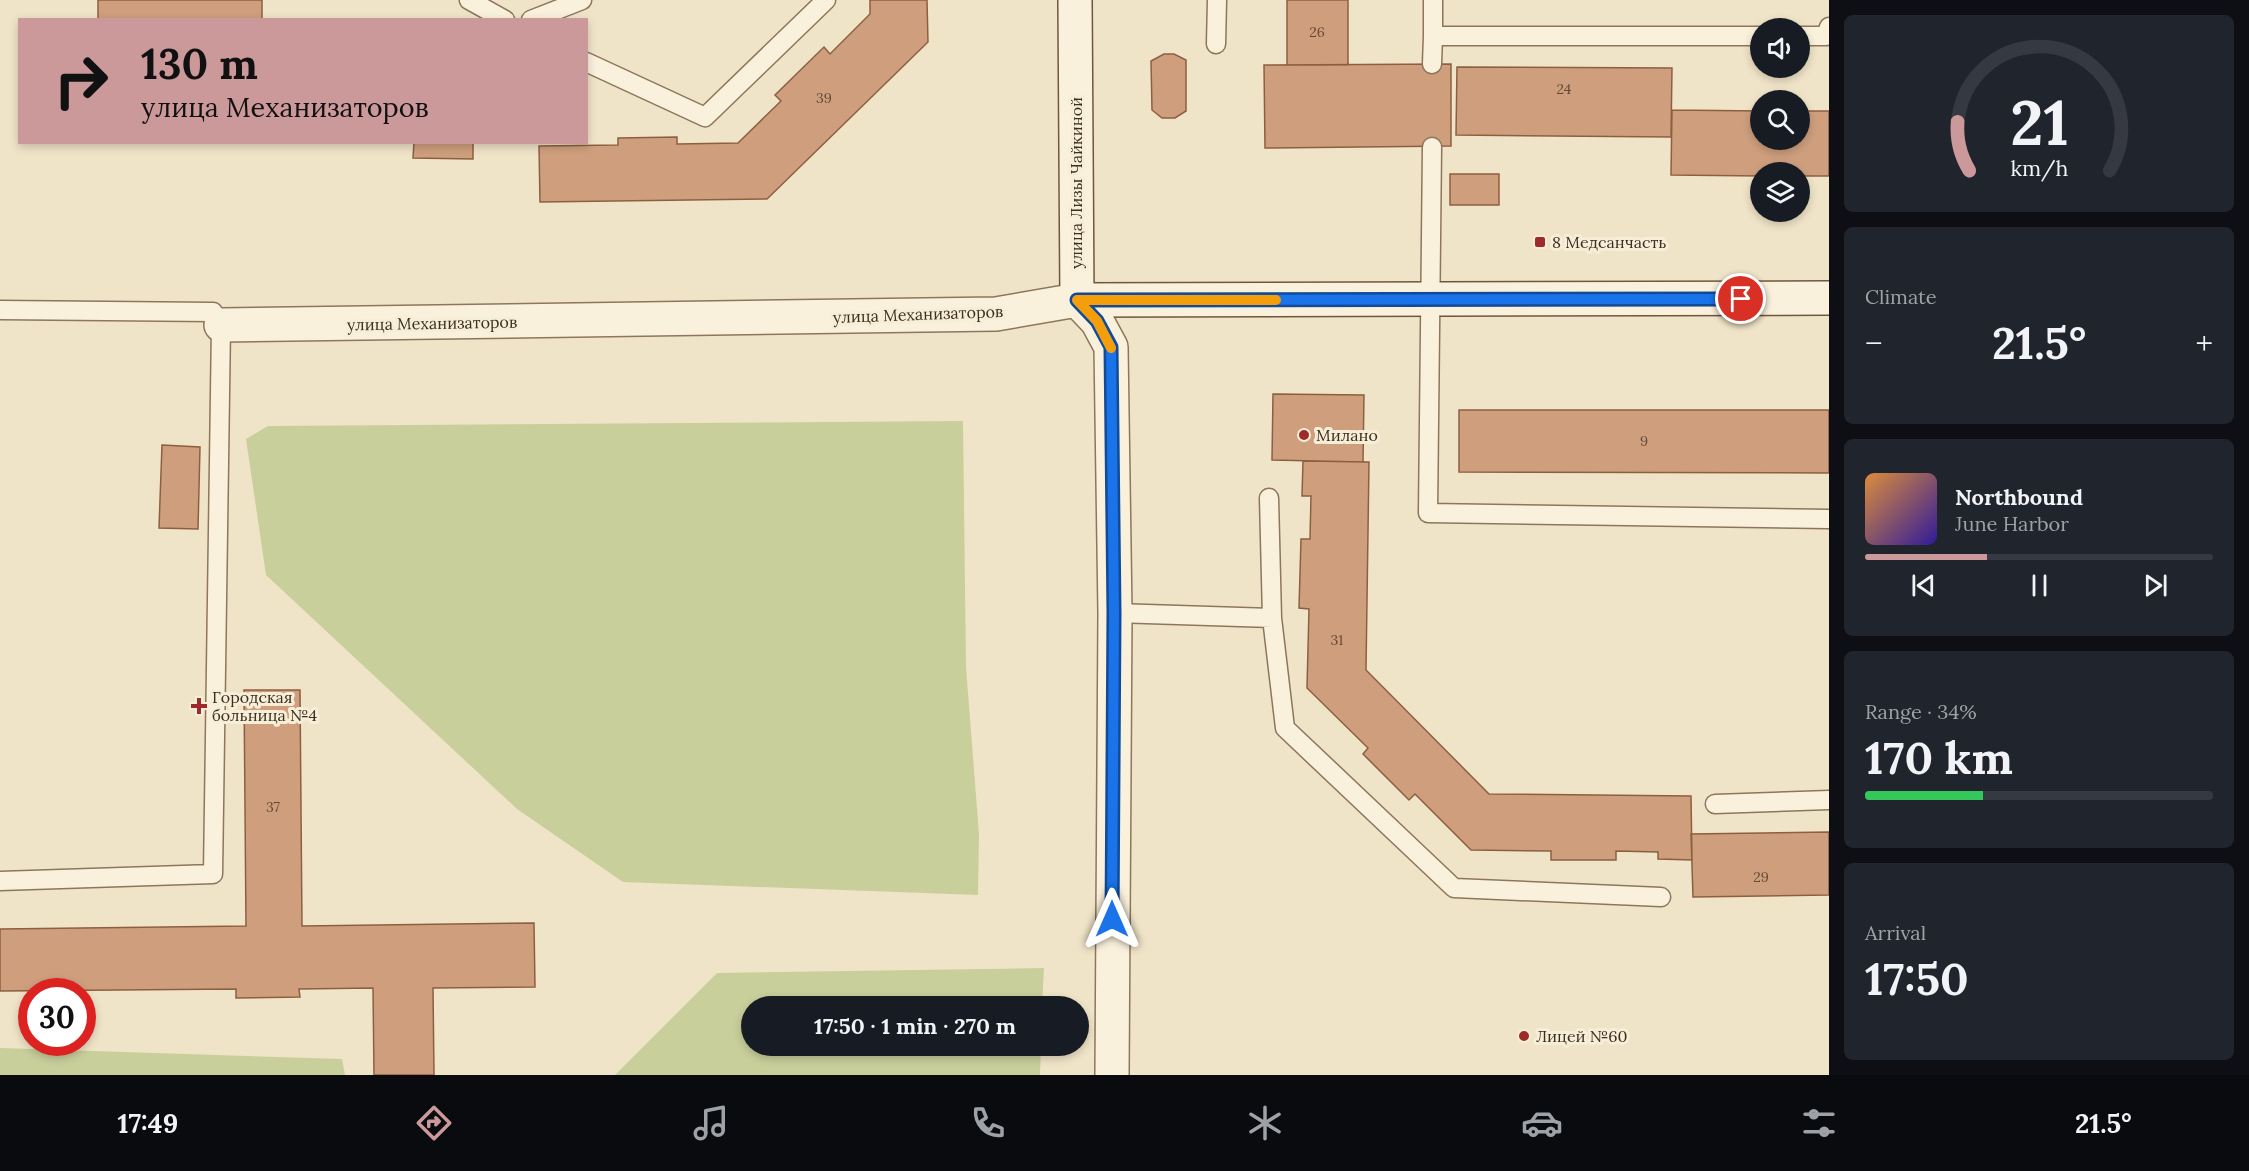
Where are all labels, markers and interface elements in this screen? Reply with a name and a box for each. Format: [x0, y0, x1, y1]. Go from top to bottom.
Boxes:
map controls [1750, 18, 1810, 222]
button: sound [1750, 18, 1810, 78]
house number: 26 [1309, 23, 1325, 41]
text: 130 m [141, 37, 258, 91]
icon: right [42, 42, 120, 120]
house number: 24 [1557, 80, 1572, 98]
text: 21 [2010, 82, 2068, 162]
house number: 39 [816, 89, 832, 107]
text: улица Механизаторов [141, 90, 429, 124]
button: search [1750, 90, 1810, 150]
street label: улица Лизы Чайкиной [1066, 97, 1086, 269]
text: km/h [2010, 154, 2068, 182]
button: layers [1750, 162, 1810, 222]
place label: 8 Медсанчасть [1552, 232, 1666, 252]
marker: 8 Медсанчасть [1533, 235, 1547, 249]
pin [1715, 273, 1766, 324]
icon: arrive [1724, 282, 1757, 315]
text: Climate [1865, 284, 1937, 309]
street label: улица Механизаторов [832, 301, 1004, 327]
street label: улица Механизаторов [347, 312, 517, 334]
text: 21.5° [1992, 314, 2086, 371]
text: − [1865, 322, 1883, 364]
text: + [2195, 322, 2213, 364]
place label: Милано [1316, 425, 1378, 445]
marker: Милано [1297, 428, 1311, 442]
house number: 9 [1640, 432, 1648, 450]
text: Northbound [1955, 483, 2083, 511]
text: June Harbor [1955, 511, 2069, 536]
icon: previous [1907, 569, 1940, 602]
icon: pause [2023, 569, 2056, 602]
icon: next [2139, 569, 2172, 602]
house number: 31 [1331, 631, 1343, 649]
place label: Городская больница №4 [212, 687, 317, 725]
marker: Городская больница №4 [190, 697, 208, 715]
text: Range · 34% [1865, 699, 1977, 724]
text: 170 km [1865, 729, 2013, 786]
house number: 37 [266, 798, 281, 816]
house number: 29 [1753, 868, 1769, 886]
position arrow [1080, 887, 1144, 951]
text: Arrival [1865, 920, 1926, 945]
text: 17:50 [1865, 950, 1969, 1007]
speed limit sign: 30 [18, 978, 96, 1056]
text: 17:50 · 1 min · 270 m [814, 1012, 1016, 1040]
place label: Лицей №60 [1536, 1026, 1628, 1046]
marker: Лицей №60 [1517, 1029, 1531, 1043]
icon: directions [413, 1102, 455, 1144]
icon: music [690, 1102, 732, 1144]
icon: phone [967, 1102, 1009, 1144]
icon: climate [1244, 1102, 1286, 1144]
icon: car [1521, 1102, 1563, 1144]
icon: filters [1798, 1102, 1840, 1144]
text: 17:49 [117, 1106, 178, 1140]
text: 21.5° [2075, 1106, 2132, 1140]

